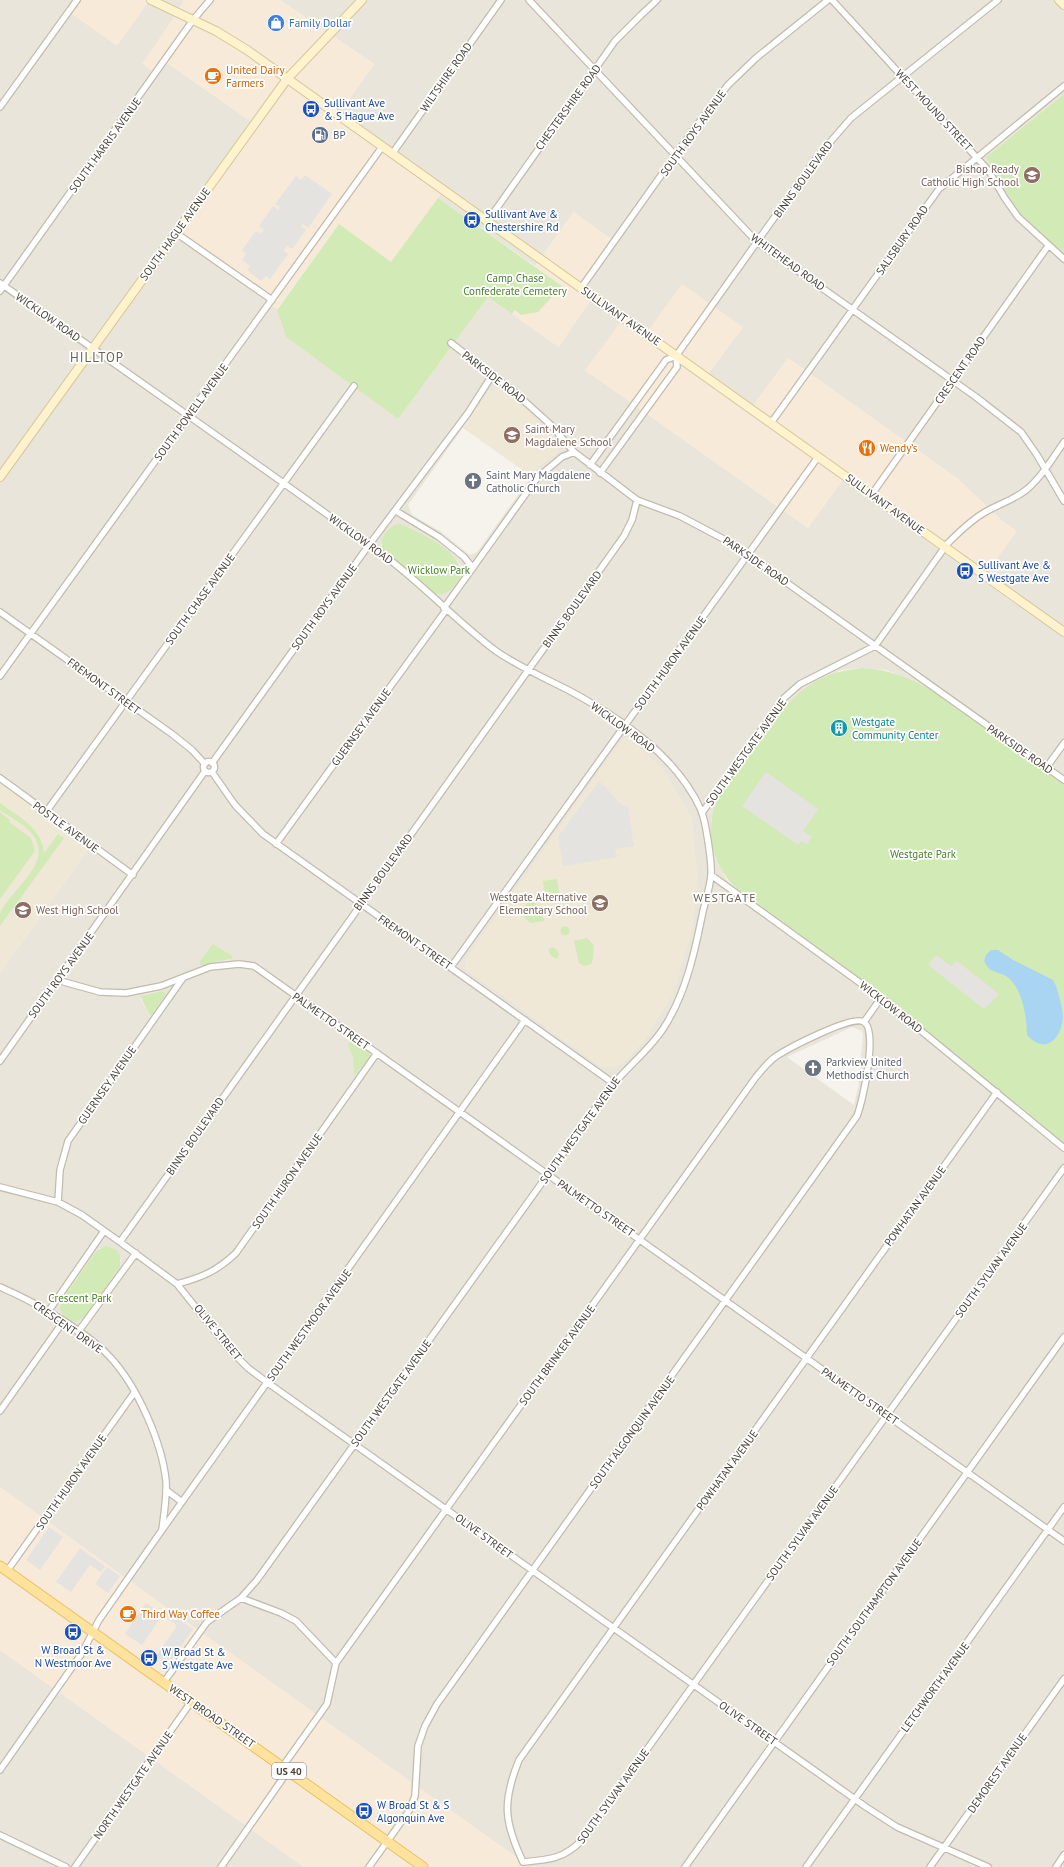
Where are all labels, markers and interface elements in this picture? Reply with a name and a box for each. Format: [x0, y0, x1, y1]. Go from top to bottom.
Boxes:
shop icon: Family Dollar [266, 13, 286, 33]
place label: Family Dollar [289, 16, 352, 30]
street label: WILTSHIRE ROAD [417, 40, 475, 114]
street label: CHESTERSHIRE ROAD [532, 61, 604, 153]
place label: United Dairy Farmers [226, 63, 286, 90]
cafe icon: United Dairy Farmers [203, 66, 223, 86]
street label: WEST MOUND STREET [892, 66, 976, 154]
street label: SOUTH ROYS AVENUE [657, 87, 729, 179]
street label: SOUTH HARRIS AVENUE [66, 95, 144, 195]
place label: Sullivant Ave & S Hague Ave [324, 96, 395, 123]
bus stop icon: Sullivant Ave & S Hague Ave [301, 99, 321, 119]
fuel station icon: BP [310, 125, 330, 145]
place label: BP [333, 128, 346, 142]
street label: BINNS BOULEVARD [770, 138, 836, 220]
place label: Bishop Ready Catholic High School [921, 162, 1020, 189]
school or university icon: Bishop Ready Catholic High School [1022, 165, 1042, 185]
street label: SOUTH HAGUE AVENUE [137, 185, 213, 283]
street label: SALISBURY ROAD [873, 202, 931, 278]
place label: Sullivant Ave & Chestershire Rd [485, 207, 559, 234]
bus stop icon: Sullivant Ave & Chestershire Rd [462, 210, 482, 230]
street label: WHITEHEAD ROAD [748, 230, 828, 294]
park label: Camp Chase Confederate Cemetery [463, 271, 568, 298]
street label: SULLIVANT AVENUE [578, 283, 664, 349]
street label: WICKLOW ROAD [13, 289, 83, 345]
street label: CRESCENT ROAD [931, 333, 989, 407]
street label: PARKSIDE ROAD [459, 348, 529, 406]
district label: HILLTOP [70, 349, 124, 366]
street label: SOUTH POWELL AVENUE [151, 360, 231, 464]
place label: Saint Mary Magdalene School [525, 422, 612, 449]
school or university icon: Saint Mary Magdalene School [502, 425, 522, 445]
restaurant icon: Wendy’s [857, 438, 877, 458]
place label: Wendy’s [880, 441, 918, 455]
place label: Saint Mary Magdalene Catholic Church [486, 468, 591, 495]
church icon: Saint Mary Magdalene Catholic Church [463, 471, 483, 491]
street label: SULLIVANT AVENUE [843, 471, 927, 537]
street label: WICKLOW ROAD [326, 511, 396, 567]
street label: PARKSIDE ROAD [720, 533, 792, 589]
street label: SOUTH CHASE AVENUE [162, 550, 238, 648]
place label: Sullivant Ave & S Westgate Ave [978, 558, 1051, 585]
street label: SOUTH ROYS AVENUE [288, 561, 360, 653]
bus stop icon: Sullivant Ave & S Westgate Ave [955, 561, 975, 581]
park label: Wicklow Park [408, 563, 471, 577]
street label: BINNS BOULEVARD [539, 568, 605, 650]
street label: SOUTH HURON AVENUE [631, 613, 709, 713]
street label: FREMONT STREET [65, 655, 143, 717]
street label: GUERNSEY AVENUE [328, 685, 394, 769]
street label: SOUTH WESTGATE AVENUE [702, 696, 790, 808]
street label: WICKLOW ROAD [588, 699, 658, 755]
place label: Westgate Community Center [852, 715, 939, 742]
building icon: Westgate Community Center [829, 718, 849, 738]
street label: PARKSIDE ROAD [984, 721, 1056, 777]
street label: POSTLE AVENUE [30, 798, 102, 856]
street label: BINNS BOULEVARD [350, 831, 416, 913]
park label: Westgate Park [890, 847, 957, 861]
place label: Westgate Alternative Elementary School [490, 890, 588, 917]
district label: WESTGATE [693, 890, 757, 905]
school or university icon: Westgate Alternative Elementary School [590, 893, 610, 913]
school or university icon: West High School [13, 900, 33, 920]
place label: West High School [36, 903, 119, 917]
street label: FREMONT STREET [375, 911, 455, 973]
street label: SOUTH ROYS AVENUE [25, 929, 97, 1021]
street label: WICKLOW ROAD [857, 978, 925, 1036]
street label: PALMETTO STREET [290, 989, 372, 1053]
street label: GUERNSEY AVENUE [75, 1043, 139, 1127]
place label: Parkview United Methodist Church [826, 1055, 909, 1082]
church icon: Parkview United Methodist Church [803, 1058, 823, 1078]
street label: SOUTH WESTGATE AVENUE [536, 1074, 624, 1186]
street label: BINNS BOULEVARD [163, 1094, 227, 1178]
street label: SOUTH HURON AVENUE [249, 1130, 325, 1232]
street label: POWHATAN AVENUE [881, 1163, 949, 1249]
street label: PALMETTO STREET [555, 1176, 637, 1240]
street label: SOUTH SYLVAN AVENUE [952, 1220, 1030, 1320]
street label: SOUTH WESTMOOR AVENUE [264, 1266, 354, 1384]
park label: Crescent Park [48, 1291, 112, 1305]
street label: CRESCENT DRIVE [30, 1298, 106, 1356]
street label: OLIVE STREET [191, 1301, 245, 1363]
street label: SOUTH BRINKER AVENUE [516, 1302, 598, 1408]
street label: SOUTH WESTGATE AVENUE [347, 1337, 435, 1449]
street label: PALMETTO STREET [819, 1364, 901, 1428]
street label: SOUTH ALGONQUIN AVENUE [586, 1373, 678, 1491]
street label: POWHATAN AVENUE [693, 1427, 761, 1513]
street label: SOUTH HURON AVENUE [33, 1431, 109, 1533]
street label: SOUTH SYLVAN AVENUE [763, 1483, 841, 1583]
street label: OLIVE STREET [452, 1510, 516, 1562]
street label: SOUTH SOUTHAMPTON AVENUE [823, 1536, 925, 1668]
cafe icon: Third Way Coffee [118, 1604, 138, 1624]
place label: Third Way Coffee [141, 1607, 220, 1621]
bus stop icon: W Broad St & N Westmoor Ave [63, 1622, 83, 1642]
street label: LETCHWORTH AVENUE [898, 1639, 972, 1735]
place label: W Broad St & N Westmoor Ave [35, 1643, 112, 1670]
place label: W Broad St & S Westgate Ave [162, 1645, 233, 1672]
bus stop icon: W Broad St & S Westgate Ave [139, 1648, 159, 1668]
street label: WEST BROAD STREET [166, 1681, 258, 1751]
street label: OLIVE STREET [716, 1698, 780, 1748]
street label: NORTH WESTGATE AVENUE [90, 1728, 176, 1842]
street label: DEMOREST AVENUE [964, 1730, 1030, 1816]
street label: SOUTH SYLVAN AVENUE [574, 1746, 652, 1846]
road number: US 40 [272, 1763, 306, 1779]
place label: W Broad St & S Algonquin Ave [377, 1798, 450, 1825]
bus stop icon: W Broad St & S Algonquin Ave [354, 1801, 374, 1821]

